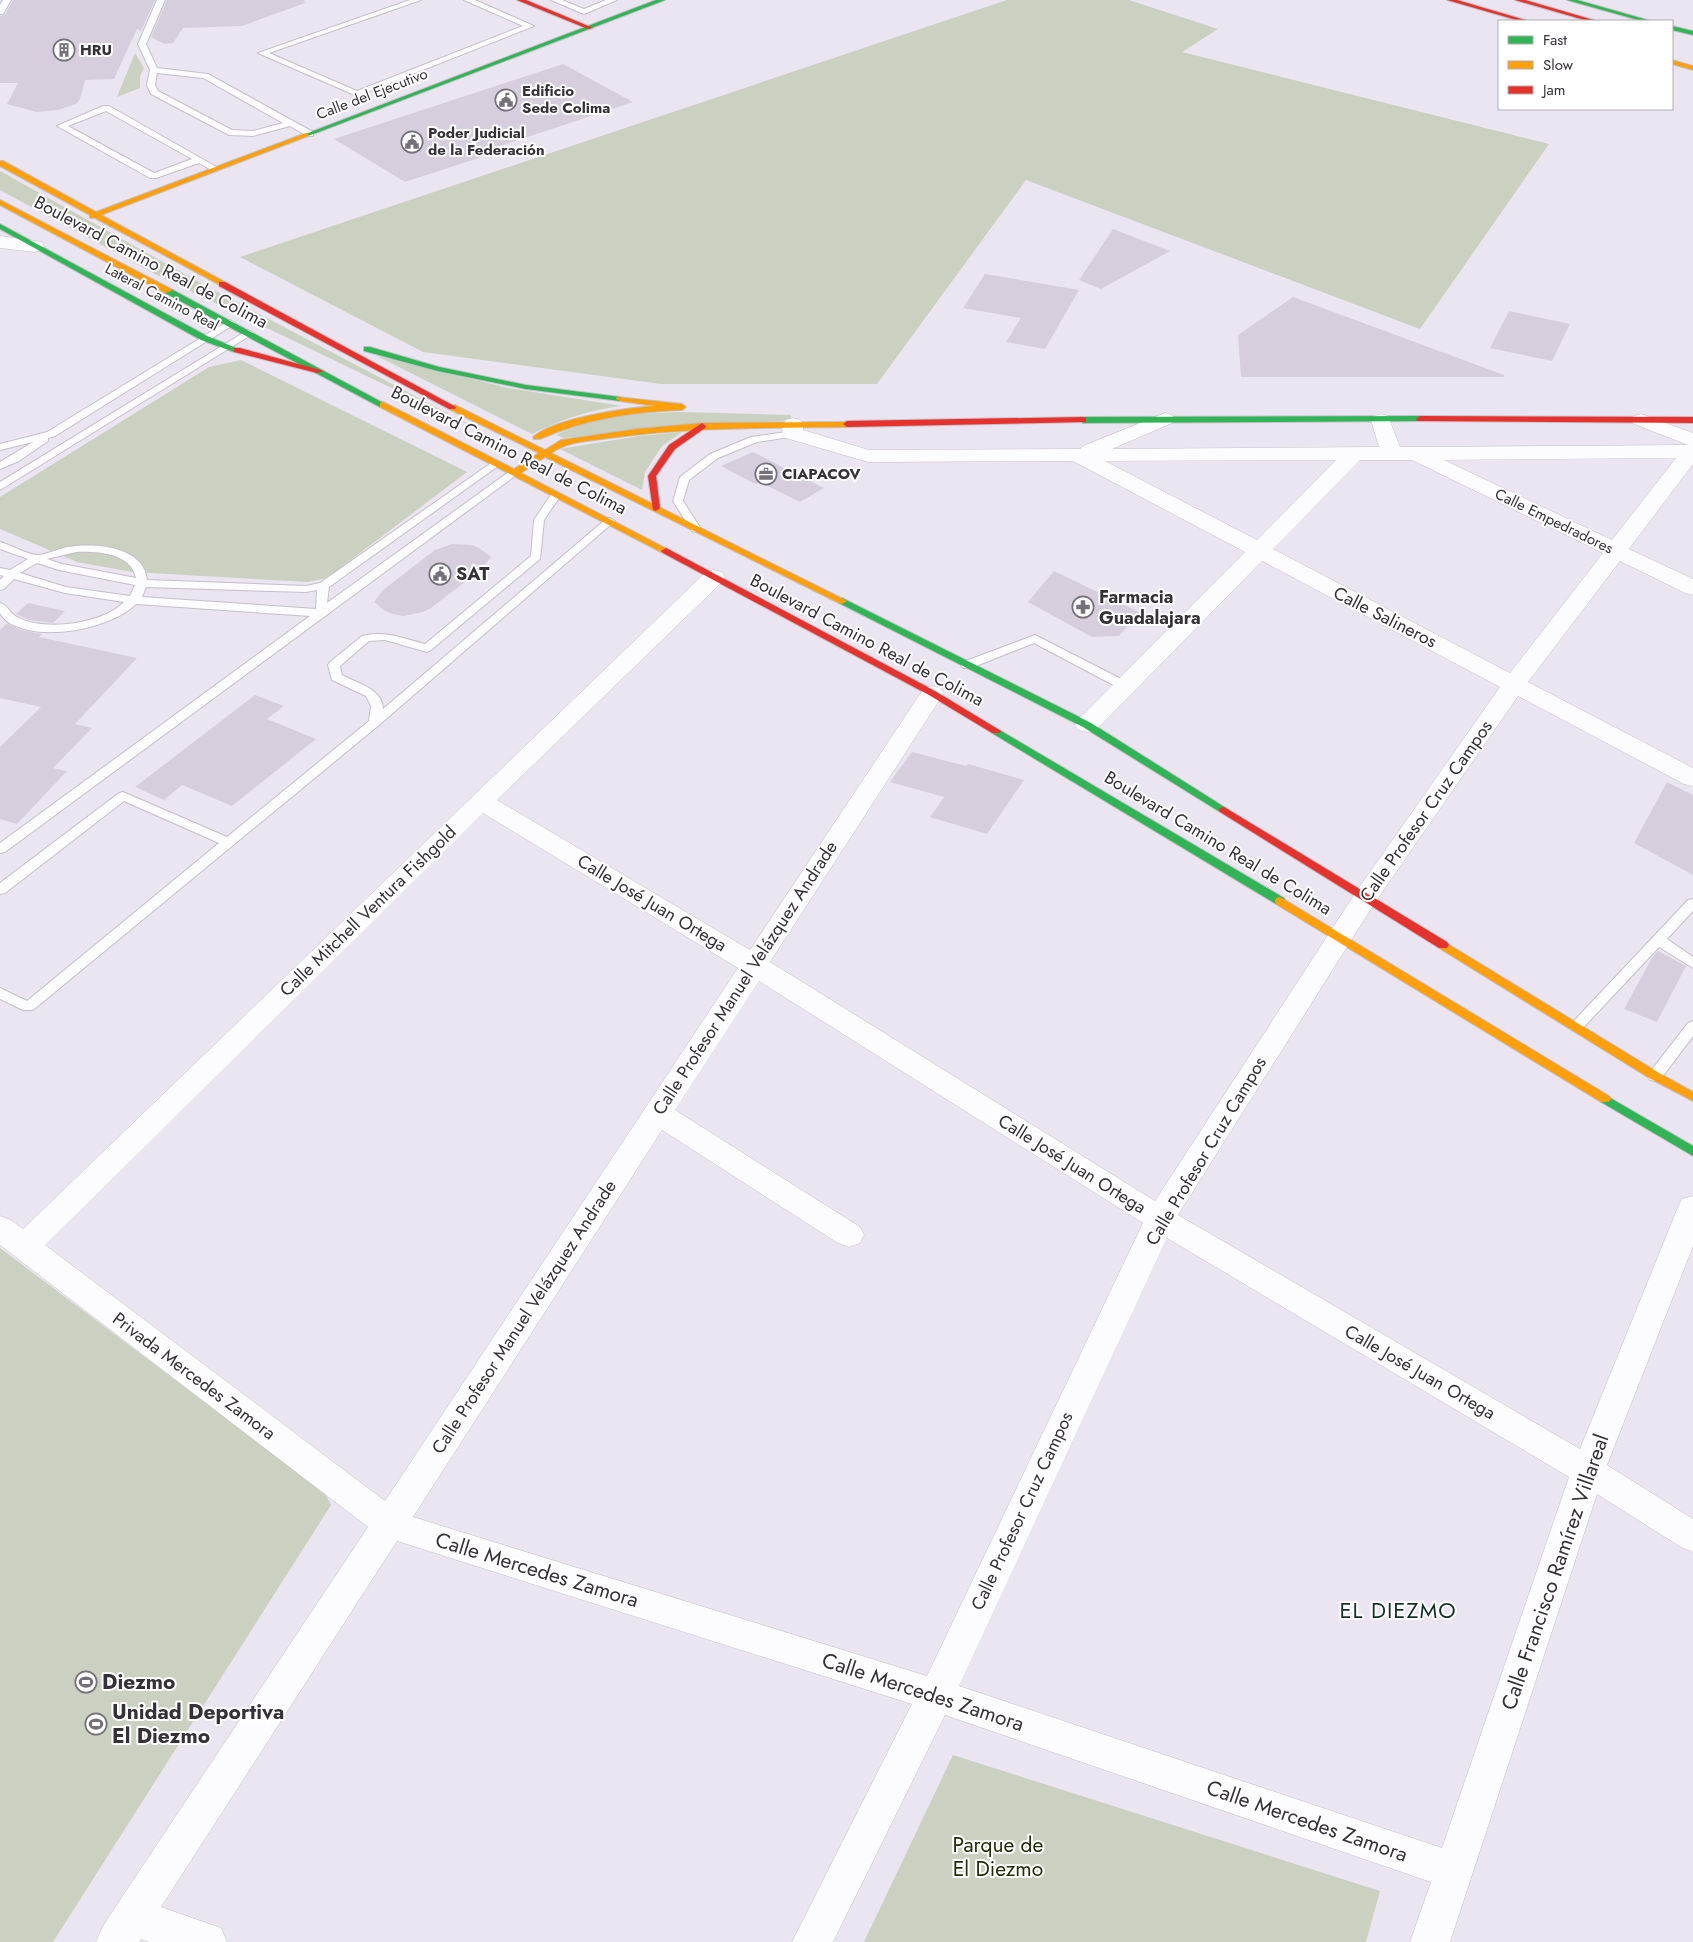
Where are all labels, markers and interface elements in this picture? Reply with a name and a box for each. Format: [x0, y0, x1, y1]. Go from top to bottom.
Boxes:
legend [1498, 20, 1673, 110]
text: Fast [1543, 29, 1567, 51]
building icon: HRU [52, 38, 76, 62]
place label: HRU [80, 39, 112, 61]
text: Slow [1543, 54, 1574, 76]
street label: Calle del Ejecutivo [313, 63, 431, 125]
text: Jam [1541, 79, 1566, 101]
place label: Edificio Sede Colima [522, 80, 610, 119]
public building icon: Edificio Sede Colima [494, 88, 518, 112]
place label: Poder Judicial de la Federación [428, 122, 545, 161]
public building icon: Poder Judicial de la Federación [400, 130, 424, 154]
street label: Boulevard Camino Real de Colima [29, 189, 273, 335]
street label: Lateral Camino Real [101, 258, 223, 336]
street label: Boulevard Camino Real de Colima [387, 379, 631, 521]
office icon: CIAPACOV [754, 462, 778, 486]
place label: CIAPACOV [782, 463, 862, 485]
street label: Calle Empedradores [1491, 483, 1617, 559]
place label: SAT [456, 561, 490, 587]
public building icon: SAT [428, 562, 452, 586]
street label: Boulevard Camino Real de Colima [745, 567, 989, 713]
street label: Calle Salineros [1329, 580, 1441, 654]
place label: Farmacia Guadalajara [1099, 584, 1201, 631]
pharmacy icon: Farmacia Guadalajara [1071, 595, 1095, 619]
street label: Calle Profesor Cruz Campos [1353, 715, 1499, 907]
street label: Boulevard Camino Real de Colima [1099, 765, 1337, 921]
street label: Calle Mitchell Ventura Fishgold [274, 819, 462, 1003]
street label: Calle Profesor Manuel Velázquez Andrade [646, 836, 844, 1120]
street label: Calle José Juan Ortega [572, 848, 732, 958]
street label: Calle Profesor Cruz Campos [1139, 1052, 1273, 1250]
street label: Calle José Juan Ortega [993, 1108, 1151, 1220]
street label: Calle Profesor Manuel Velázquez Andrade [425, 1175, 623, 1459]
street label: Privada Mercedes Zamora [107, 1306, 281, 1446]
street label: Calle José Juan Ortega [1340, 1318, 1500, 1426]
street label: Calle Profesor Cruz Campos [965, 1408, 1079, 1614]
street label: Calle Francisco Ramírez Villareal [1494, 1430, 1616, 1714]
street label: Calle Mercedes Zamora [432, 1525, 642, 1615]
district label: EL DIEZMO [1339, 1594, 1457, 1626]
street label: Calle Mercedes Zamora [818, 1645, 1028, 1739]
place label: Diezmo [102, 1667, 175, 1697]
sports icon: Diezmo [74, 1670, 98, 1694]
place label: Unidad Deportiva El Diezmo [112, 1697, 284, 1751]
sports icon: Unidad Deportiva El Diezmo [84, 1712, 108, 1736]
street label: Calle Mercedes Zamora [1202, 1772, 1412, 1870]
park label: Parque de El Diezmo [953, 1830, 1044, 1884]

